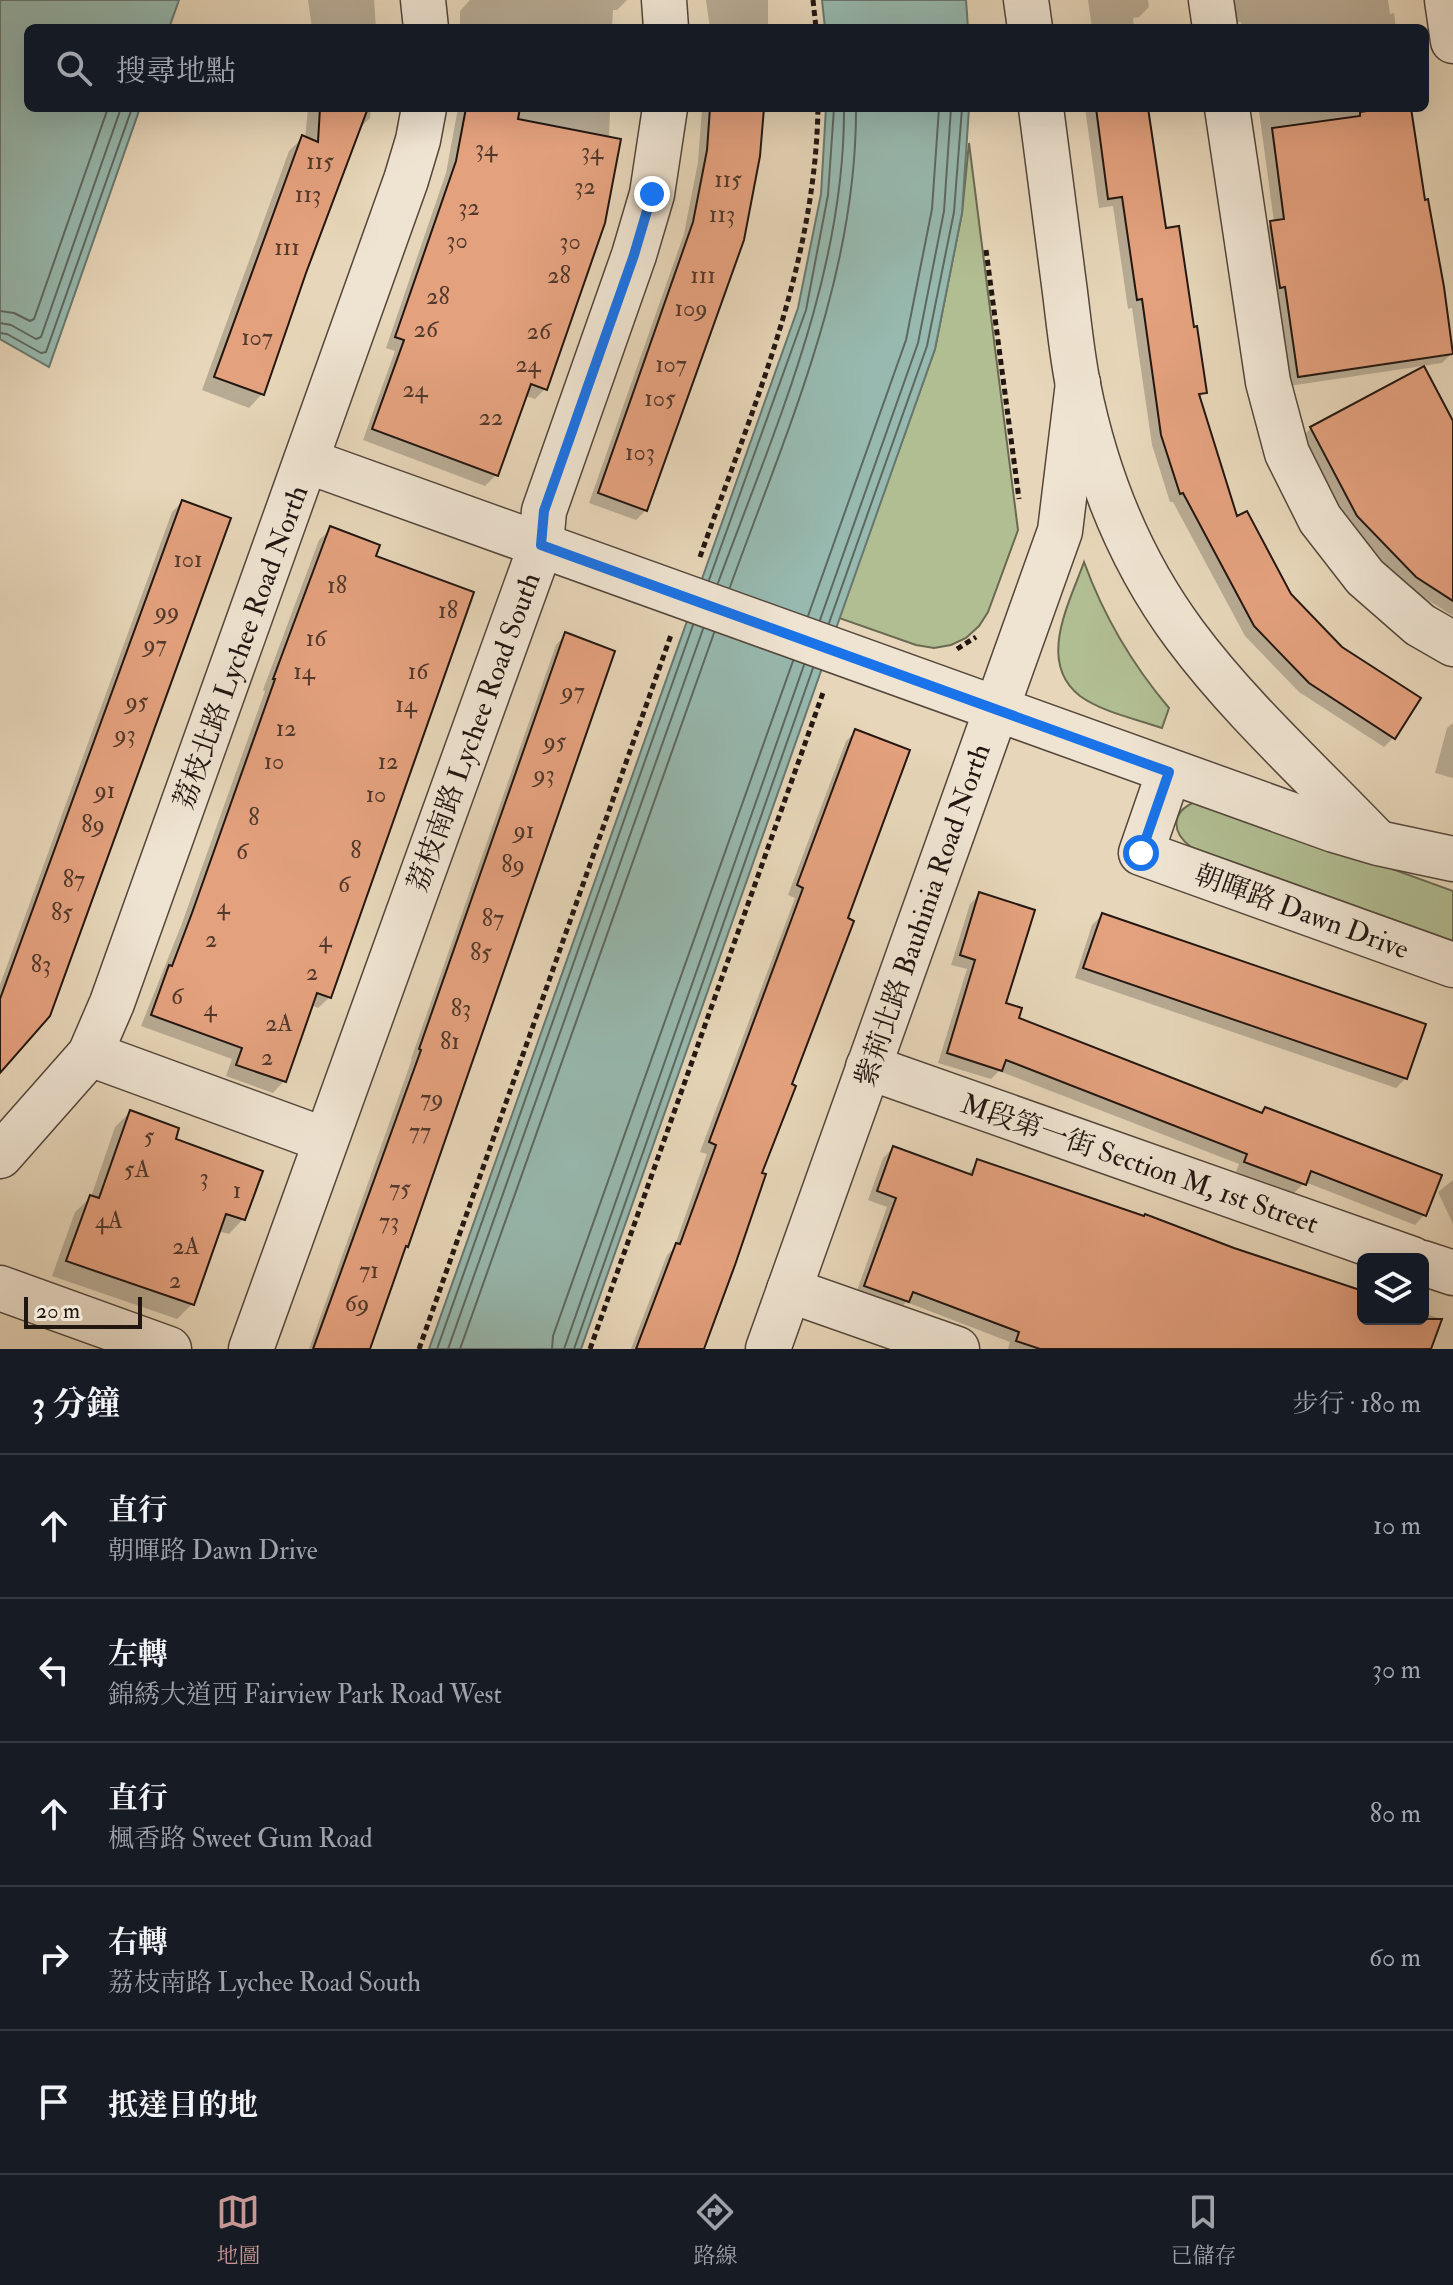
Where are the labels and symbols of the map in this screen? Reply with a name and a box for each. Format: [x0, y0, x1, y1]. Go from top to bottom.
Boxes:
house number: 34 [475, 133, 498, 164]
house number: 34 [581, 136, 604, 167]
house number: 115 [306, 146, 334, 177]
house number: 115 [714, 164, 742, 195]
house number: 32 [574, 171, 596, 202]
route end [634, 176, 670, 212]
house number: 113 [295, 179, 321, 210]
house number: 32 [458, 192, 480, 223]
house number: 113 [709, 199, 735, 230]
house number: 30 [446, 225, 468, 256]
house number: 30 [559, 226, 581, 257]
house number: 111 [274, 232, 300, 263]
house number: 28 [547, 260, 571, 291]
house number: 111 [690, 260, 716, 291]
house number: 28 [426, 281, 450, 312]
house number: 109 [674, 293, 708, 324]
house number: 26 [414, 314, 440, 345]
house number: 26 [527, 316, 553, 347]
house number: 107 [241, 322, 273, 353]
house number: 24 [515, 349, 542, 380]
house number: 107 [655, 349, 687, 380]
house number: 24 [402, 374, 429, 405]
house number: 105 [644, 383, 676, 414]
house number: 22 [479, 402, 503, 433]
house number: 103 [625, 437, 655, 468]
street label: 荔枝北路 Lychee Road North [166, 481, 316, 814]
house number: 101 [173, 544, 203, 575]
street label: 荔枝南路 Lychee Road South [400, 568, 549, 897]
house number: 18 [327, 570, 347, 601]
house number: 18 [438, 595, 458, 626]
house number: 99 [153, 596, 179, 627]
house number: 16 [306, 623, 328, 654]
house number: 97 [141, 629, 167, 660]
house number: 14 [293, 656, 316, 687]
house number: 16 [408, 656, 430, 687]
house number: 97 [559, 676, 585, 707]
house number: 95 [124, 686, 149, 717]
house number: 14 [395, 689, 418, 720]
house number: 12 [276, 713, 296, 744]
house number: 93 [112, 719, 136, 750]
house number: 95 [542, 726, 567, 757]
street label: 紫荊北路 Bauhinia Road North [848, 739, 999, 1091]
house number: 10 [264, 746, 284, 777]
house number: 12 [378, 746, 398, 777]
house number: 93 [531, 759, 555, 790]
house number: 91 [93, 775, 115, 806]
house number: 10 [366, 779, 386, 810]
house number: 8 [248, 802, 260, 833]
house number: 89 [81, 809, 105, 840]
house number: 91 [512, 815, 534, 846]
house number: 8 [350, 835, 362, 866]
route start [1123, 835, 1159, 871]
house number: 6 [236, 836, 250, 867]
house number: 89 [501, 849, 525, 880]
street label: 朝暉路 Dawn Drive [1189, 857, 1414, 968]
house number: 87 [63, 864, 85, 895]
house number: 6 [338, 869, 352, 900]
house number: 4 [217, 891, 231, 922]
house number: 85 [51, 897, 73, 928]
house number: 87 [482, 903, 504, 934]
house number: 2 [205, 924, 217, 955]
house number: 4 [319, 924, 333, 955]
house number: 85 [470, 937, 492, 968]
house number: 83 [31, 949, 51, 980]
house number: 2 [306, 957, 318, 988]
house number: 6 [171, 981, 185, 1012]
house number: 4 [204, 993, 218, 1024]
house number: 83 [451, 993, 471, 1024]
house number: 2A [265, 1008, 293, 1039]
house number: 81 [440, 1026, 460, 1057]
house number: 2 [261, 1042, 273, 1073]
house number: 79 [420, 1083, 444, 1114]
street label: M段第一街 Section M, 1st Street [956, 1087, 1323, 1242]
house number: 77 [409, 1116, 431, 1147]
house number: 5 [144, 1121, 155, 1152]
house number: 5A [124, 1154, 150, 1185]
house number: 3 [199, 1162, 209, 1193]
house number: 75 [389, 1173, 411, 1204]
house number: 1 [233, 1175, 241, 1206]
house number: 4A [95, 1205, 123, 1236]
house number: 73 [379, 1206, 399, 1237]
house number: 2A [172, 1231, 200, 1262]
house number: 71 [359, 1255, 379, 1286]
house number: 2 [169, 1265, 181, 1296]
house number: 69 [345, 1288, 369, 1319]
scale bar [24, 1293, 142, 1329]

